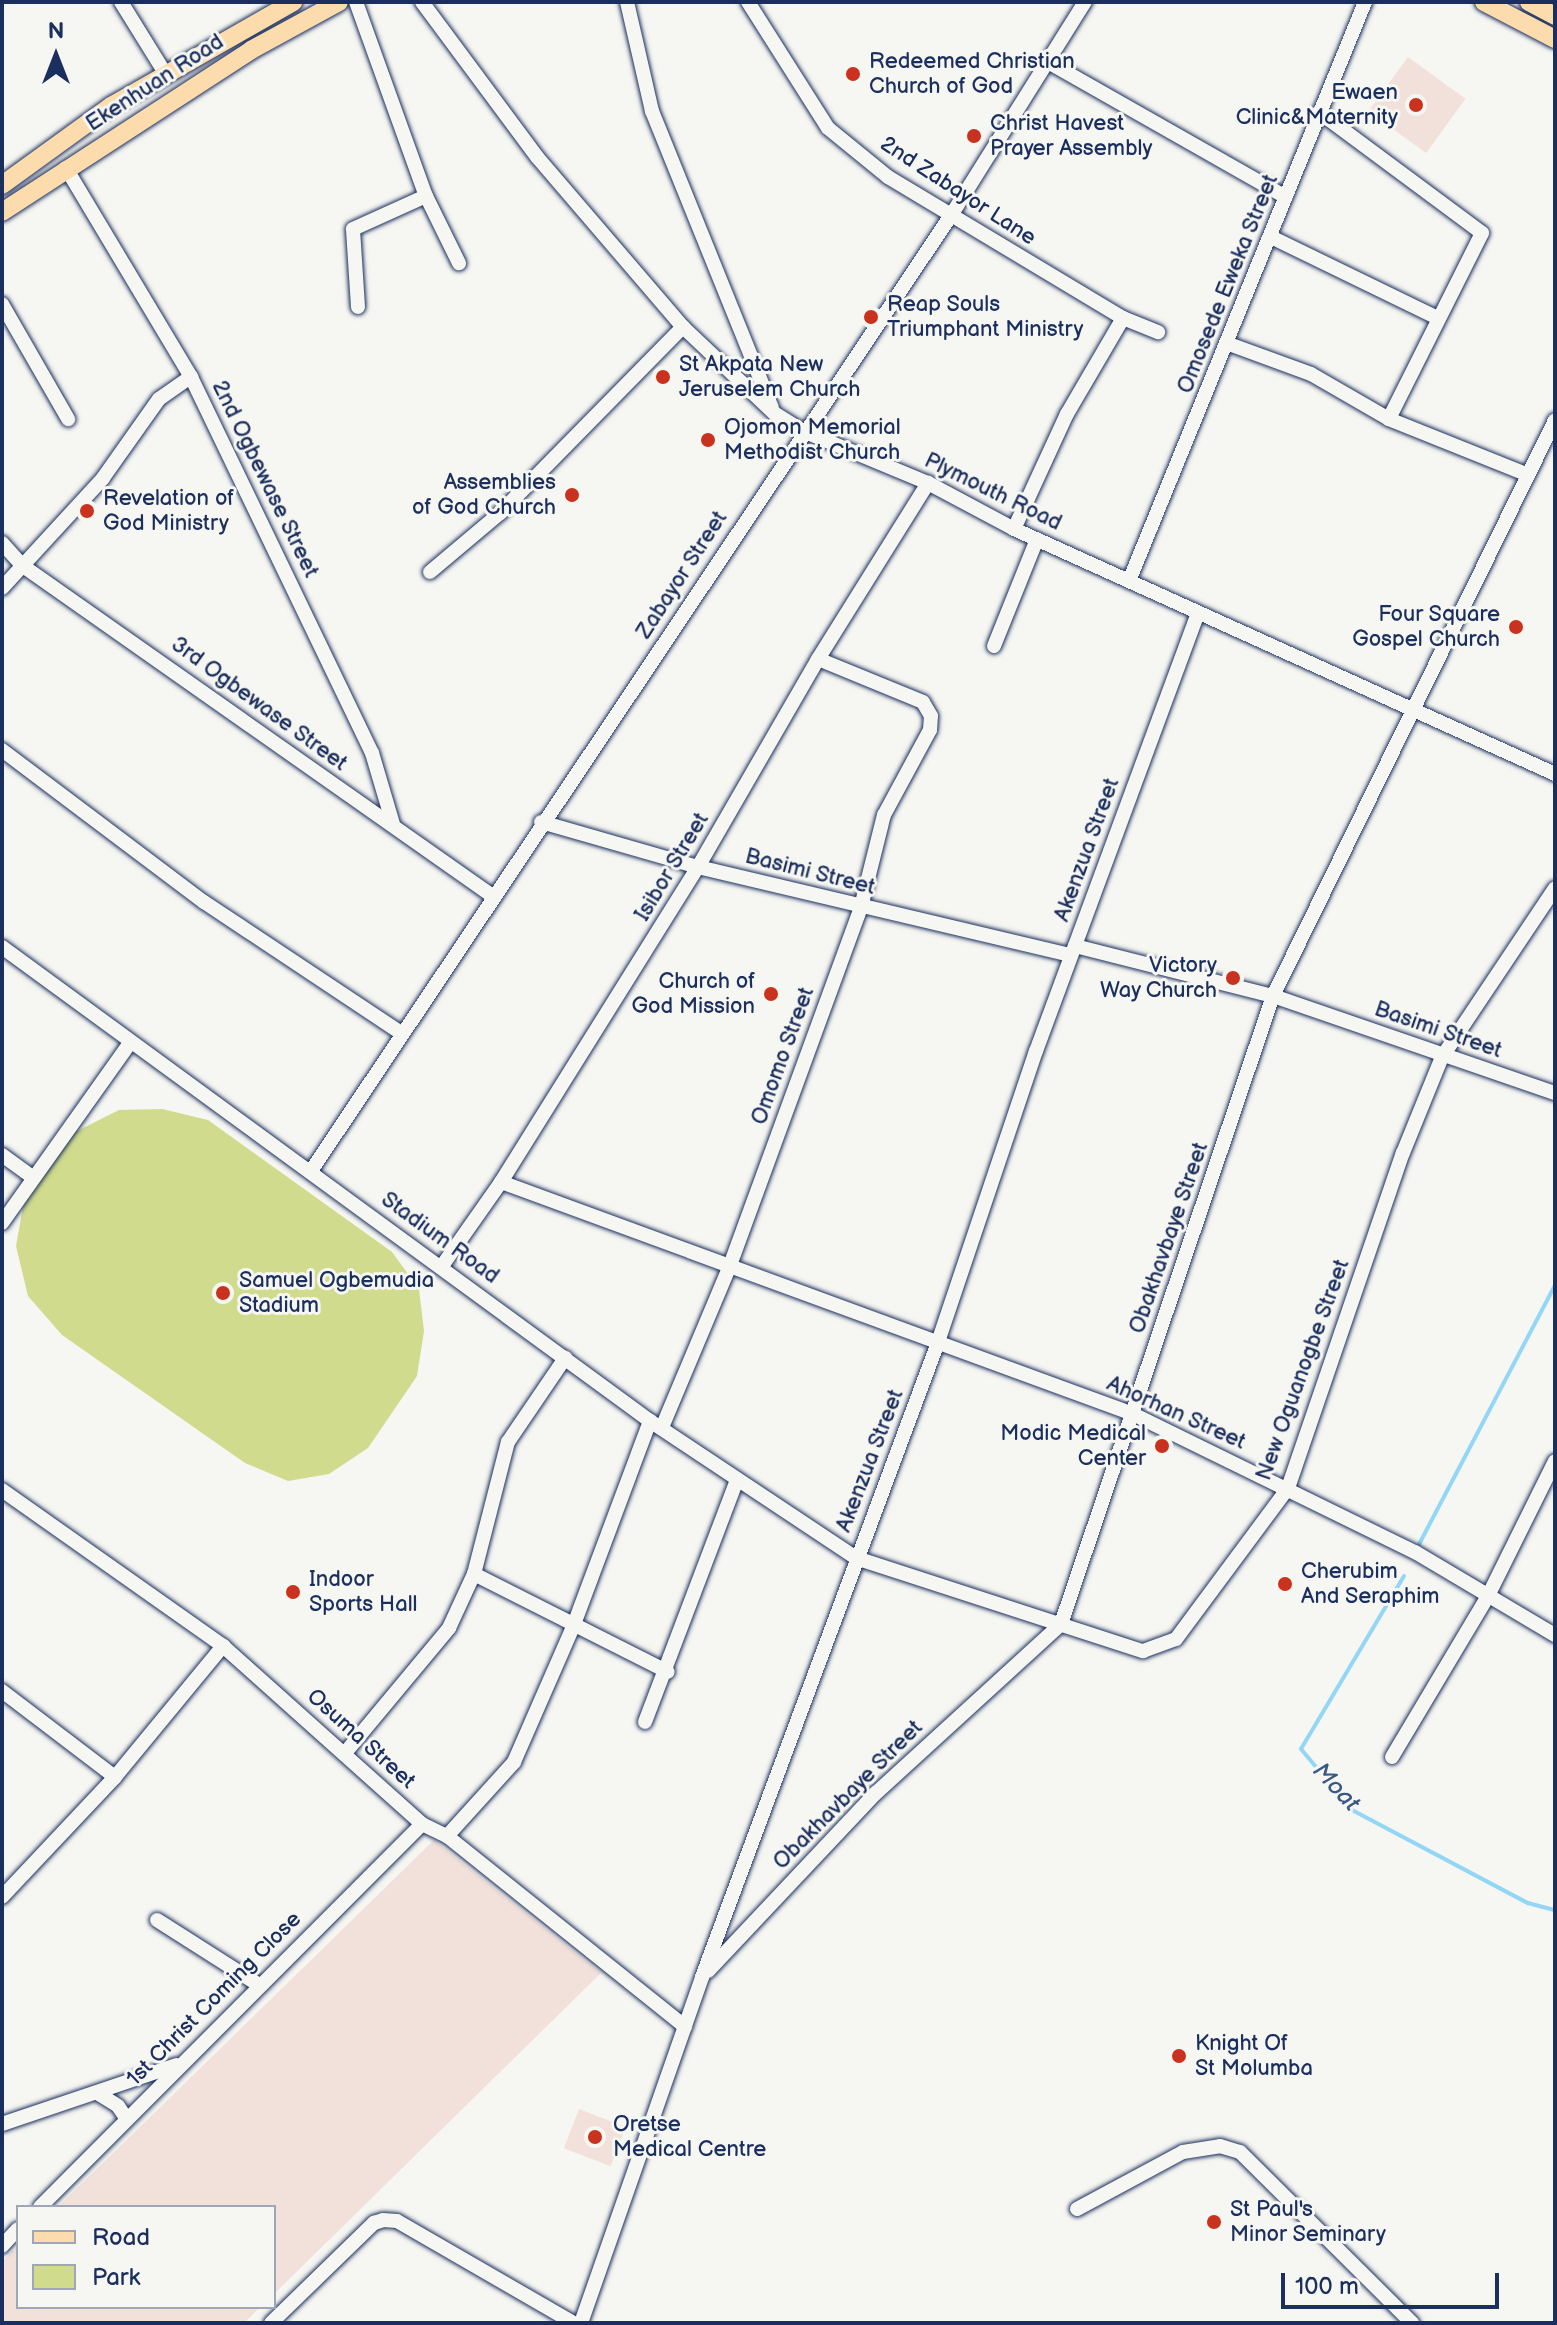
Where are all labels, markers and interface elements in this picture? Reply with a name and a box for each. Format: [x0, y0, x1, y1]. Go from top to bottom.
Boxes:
north arrow [16, 16, 96, 96]
text: N [48, 18, 64, 45]
street label: Ekenhuan Road [81, 29, 229, 137]
place label: Redeemed Christian Church of God [869, 48, 1075, 100]
marker: Redeemed Christian Church of God [844, 65, 862, 83]
place label: Ewaen Clinic&Maternity [1236, 79, 1398, 130]
marker: Ewaen Clinic&Maternity [1405, 94, 1427, 116]
place label: Christ Havest Prayer Assembly [990, 110, 1152, 162]
marker: Christ Havest Prayer Assembly [965, 127, 983, 145]
street label: 2nd Zabayor Lane [875, 131, 1041, 251]
street label: Omosede Eweka Street [1172, 171, 1284, 397]
place label: Reap Souls Triumphant Ministry [887, 291, 1083, 342]
marker: Reap Souls Triumphant Ministry [862, 308, 880, 326]
place label: St Akpata New Jeruselem Church [679, 351, 860, 402]
marker: St Akpata New Jeruselem Church [654, 368, 672, 386]
street label: 2nd Ogbewase Street [206, 376, 324, 582]
place label: Ojomon Memorial Methodist Church [724, 414, 901, 466]
marker: Ojomon Memorial Methodist Church [699, 431, 717, 449]
street label: Plymouth Road [920, 447, 1066, 537]
place label: Assemblies of God Church [412, 469, 556, 520]
place label: Revelation of God Ministry [103, 485, 234, 536]
marker: Assemblies of God Church [563, 486, 581, 504]
marker: Revelation of God Ministry [78, 502, 96, 520]
street label: Zabayor Street [631, 506, 733, 644]
place label: Four Square Gospel Church [1352, 601, 1500, 652]
marker: Four Square Gospel Church [1507, 618, 1525, 636]
street label: 3rd Ogbewase Street [166, 631, 352, 777]
street label: Akenzua Street [1049, 775, 1125, 925]
street label: Isibor Street [629, 808, 715, 926]
street label: Basimi Street [742, 843, 878, 901]
place label: Victory Way Church [1099, 952, 1217, 1004]
place label: Church of God Mission [631, 968, 755, 1020]
marker: Victory Way Church [1224, 969, 1242, 987]
street label: Omomo Street [746, 984, 820, 1128]
marker: Church of God Mission [762, 985, 780, 1003]
street label: Basimi Street [1371, 996, 1505, 1064]
street label: Obakhavbaye Street [1124, 1139, 1214, 1337]
street label: Stadium Road [376, 1186, 504, 1290]
street label: New Oguanogbe Street [1251, 1256, 1355, 1484]
place label: Samuel Ogbemudia Stadium [239, 1267, 434, 1318]
marker: Samuel Ogbemudia Stadium [214, 1284, 232, 1302]
street label: Ahorhan Street [1102, 1371, 1250, 1455]
street label: Akenzua Street [831, 1386, 909, 1536]
place label: Modic Medical Center [1000, 1420, 1146, 1472]
marker: Modic Medical Center [1153, 1437, 1171, 1455]
place label: Cherubim And Seraphim [1301, 1558, 1440, 1610]
place label: Indoor Sports Hall [309, 1566, 417, 1618]
marker: Cherubim And Seraphim [1276, 1575, 1294, 1593]
marker: Indoor Sports Hall [284, 1583, 302, 1601]
street label: Osuma Street [301, 1683, 421, 1795]
street label: Obakhavbaye Street [768, 1715, 928, 1875]
water label: Moat [1306, 1757, 1366, 1817]
street label: 1st Christ Coming Close [121, 1906, 307, 2092]
place label: Knight Of St Molumba [1195, 2030, 1313, 2082]
marker: Knight Of St Molumba [1170, 2047, 1188, 2065]
place label: Oretse Medical Centre [613, 2111, 766, 2162]
marker: Oretse Medical Centre [584, 2126, 606, 2148]
place label: St Paul's Minor Seminary [1230, 2196, 1386, 2248]
legend [16, 2205, 276, 2309]
marker: St Paul's Minor Seminary [1205, 2213, 1223, 2231]
text: Road [92, 2223, 150, 2252]
scale bar [1285, 2257, 1503, 2307]
text: Park [92, 2263, 140, 2292]
text: 100 m [1295, 2272, 1359, 2301]

